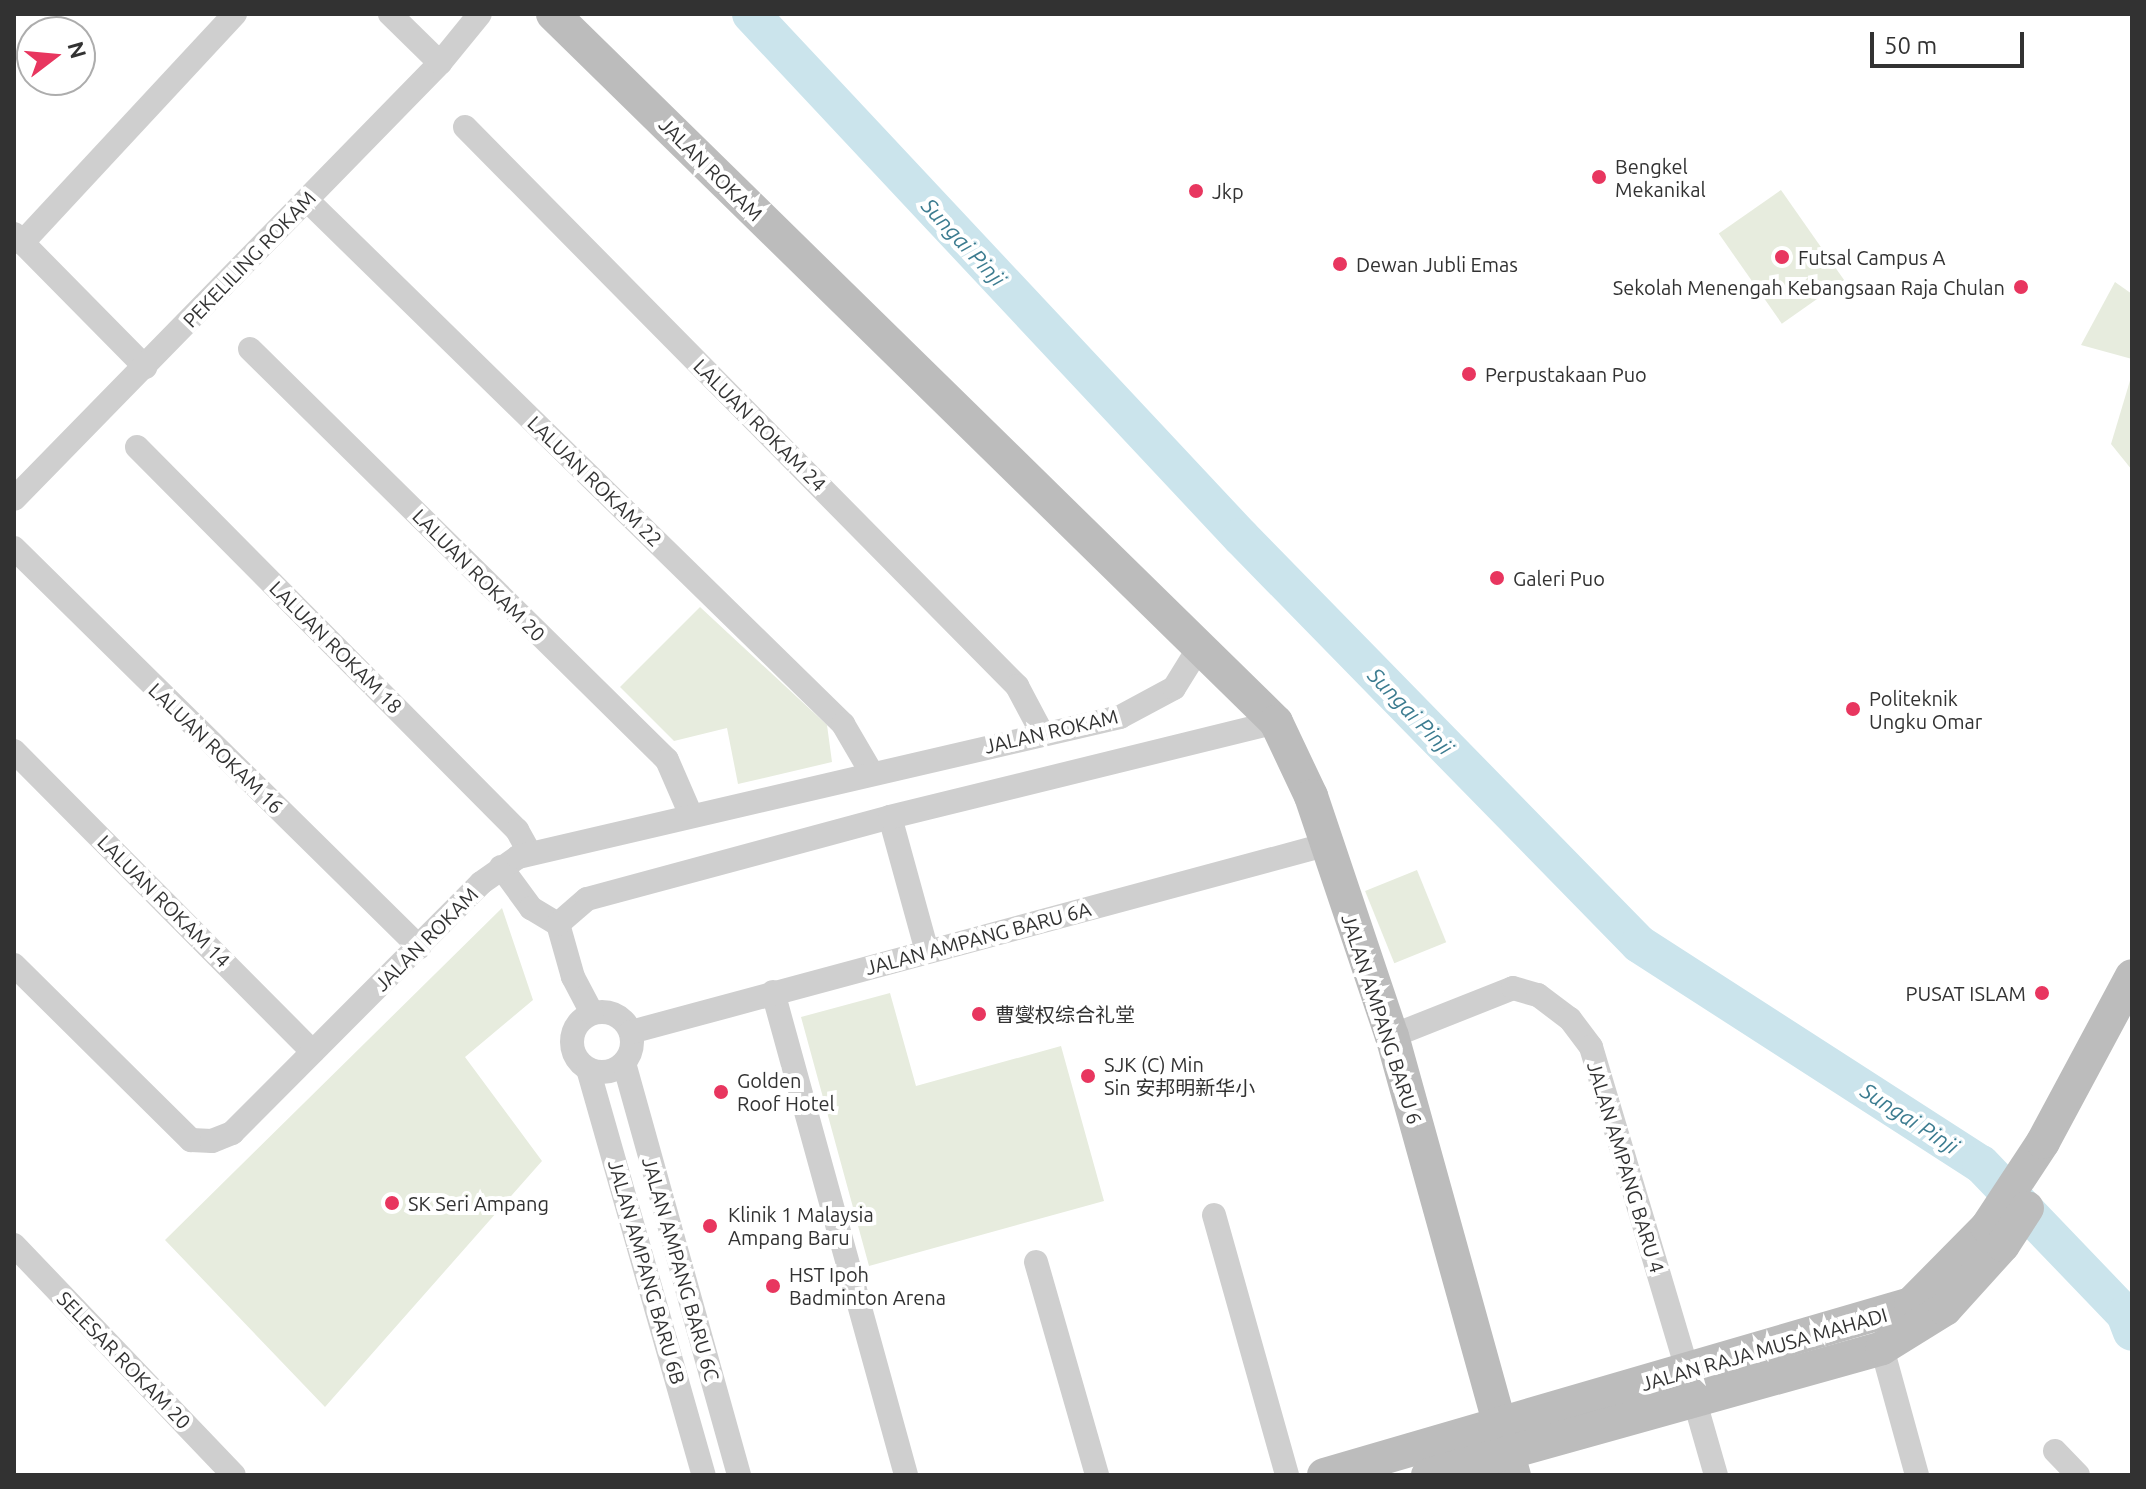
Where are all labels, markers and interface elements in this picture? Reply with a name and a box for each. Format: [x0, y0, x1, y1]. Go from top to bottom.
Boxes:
north arrow [16, 16, 96, 96]
scale bar [1874, 16, 2028, 66]
text: 50 m [1884, 32, 1937, 59]
text: N [63, 38, 92, 61]
street label: JALAN ROKAM [654, 112, 768, 226]
place label: Bengkel Mekanikal [1615, 154, 1706, 201]
marker: Bengkel Mekanikal [1590, 168, 1608, 186]
place label: Jkp [1212, 179, 1244, 203]
marker: Jkp [1187, 182, 1205, 200]
street label: PEKELILING ROKAM [178, 186, 320, 332]
water label: Sungai Pinji [916, 192, 1012, 292]
place label: Futsal Campus A [1798, 245, 1945, 269]
marker: Futsal Campus A [1773, 248, 1791, 266]
place label: Dewan Jubli Emas [1356, 252, 1518, 276]
marker: Dewan Jubli Emas [1331, 255, 1349, 273]
place label: Sekolah Menengah Kebangsaan Raja Chulan [1613, 275, 2005, 299]
marker: Sekolah Menengah Kebangsaan Raja Chulan [2012, 278, 2030, 296]
street label: LALUAN ROKAM 24 [689, 354, 831, 496]
place label: Perpustakaan Puo [1485, 362, 1647, 386]
marker: Perpustakaan Puo [1460, 365, 1478, 383]
street label: LALUAN ROKAM 22 [523, 411, 667, 551]
street label: LALUAN ROKAM 20 [408, 504, 550, 646]
place label: Galeri Puo [1513, 566, 1605, 590]
marker: Galeri Puo [1488, 569, 1506, 587]
street label: LALUAN ROKAM 18 [265, 576, 407, 718]
water label: Sungai Pinji [1363, 662, 1459, 760]
street label: LALUAN ROKAM 16 [144, 678, 288, 818]
place label: Politeknik Ungku Omar [1869, 686, 1982, 733]
marker: Politeknik Ungku Omar [1844, 700, 1862, 718]
street label: JALAN ROKAM [982, 704, 1120, 758]
street label: LALUAN ROKAM 14 [93, 830, 235, 972]
street label: JALAN ROKAM [369, 882, 483, 996]
street label: JALAN AMPANG BARU 6A [863, 896, 1093, 980]
street label: JALAN AMPANG BARU 6 [1337, 911, 1427, 1127]
place label: PUSAT ISLAM [1906, 981, 2026, 1005]
marker: PUSAT ISLAM [2033, 984, 2051, 1002]
place label: 曹燮权综合礼堂 [995, 1002, 1135, 1026]
marker: 曹燮权综合礼堂 [970, 1005, 988, 1023]
place label: SJK (C) Min Sin 安邦明新华小 [1104, 1052, 1255, 1099]
street label: JALAN AMPANG BARU 4 [1582, 1058, 1670, 1276]
marker: SJK (C) Min Sin 安邦明新华小 [1079, 1067, 1097, 1085]
place label: Golden Roof Hotel [737, 1068, 835, 1115]
water label: Sungai Pinji [1856, 1077, 1964, 1159]
marker: Golden Roof Hotel [712, 1083, 730, 1101]
street label: JALAN AMPANG BARU 6C [637, 1154, 725, 1384]
street label: JALAN AMPANG BARU 6B [603, 1157, 691, 1387]
place label: SK Seri Ampang [408, 1191, 549, 1215]
marker: SK Seri Ampang [383, 1194, 401, 1212]
place label: Klinik 1 Malaysia Ampang Baru [728, 1202, 874, 1249]
marker: Klinik 1 Malaysia Ampang Baru [699, 1215, 721, 1237]
place label: HST Ipoh Badminton Arena [789, 1262, 946, 1309]
marker: HST Ipoh Badminton Arena [764, 1277, 782, 1295]
street label: SELESAR ROKAM 20 [52, 1286, 196, 1434]
street label: JALAN RAJA MUSA MAHADI [1638, 1302, 1890, 1396]

